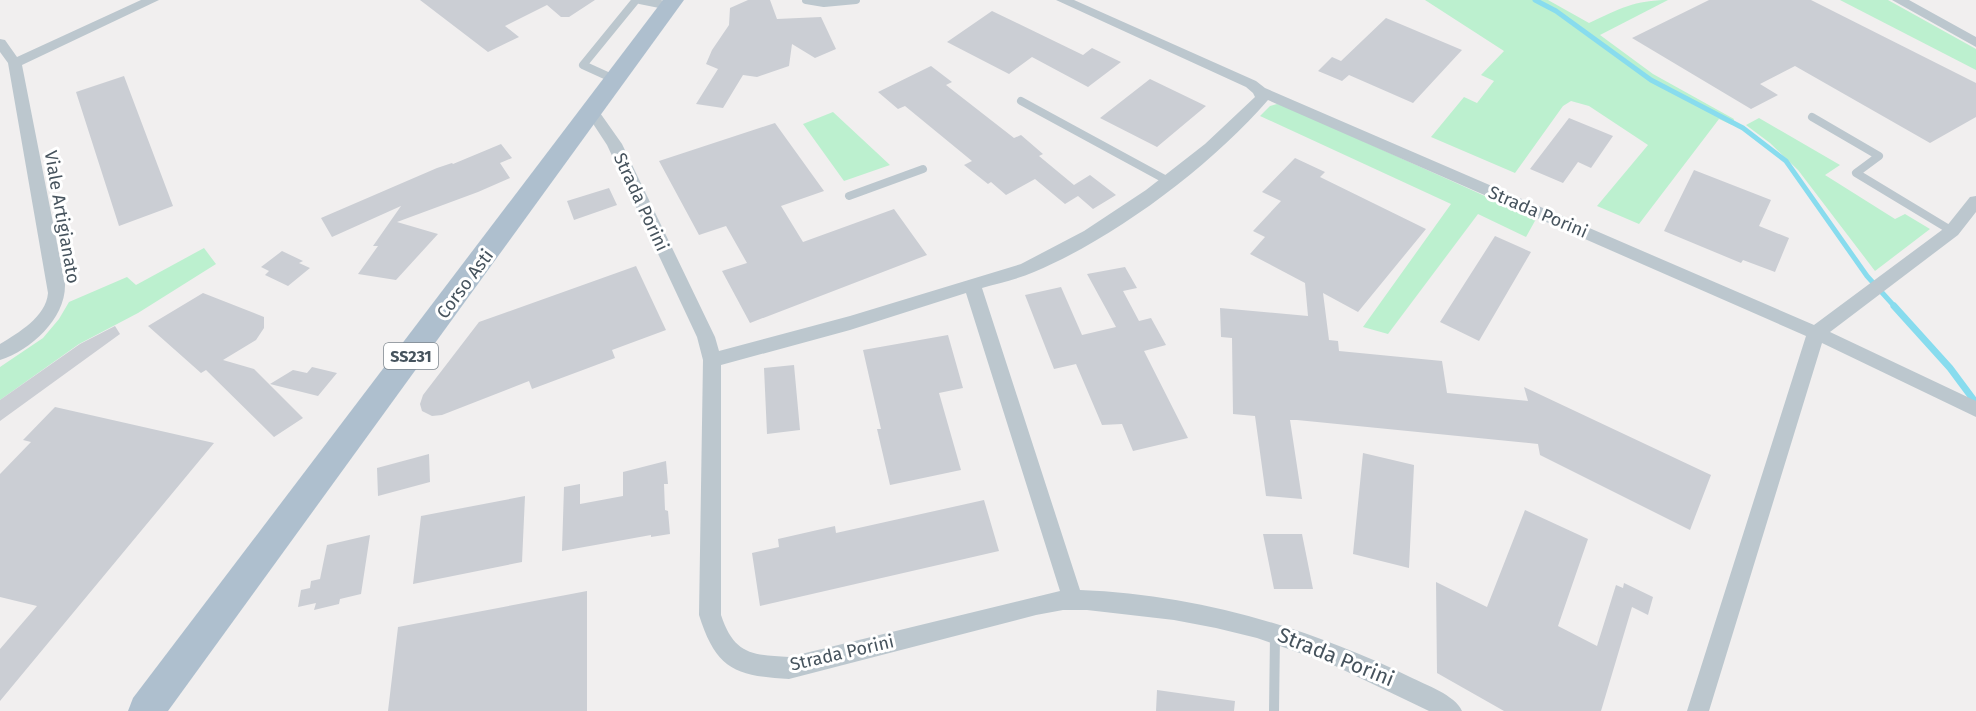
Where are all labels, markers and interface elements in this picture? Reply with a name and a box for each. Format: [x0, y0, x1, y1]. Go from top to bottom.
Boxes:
street label: Viale Artigianato [39, 149, 85, 285]
street label: Strada Porini [609, 149, 673, 255]
street label: Strada Porini [1485, 181, 1591, 243]
street label: Corso Asti [432, 245, 498, 323]
road number: SS231 [384, 343, 438, 369]
street label: Strada Porini [1274, 622, 1398, 692]
street label: Strada Porini [788, 630, 896, 676]

